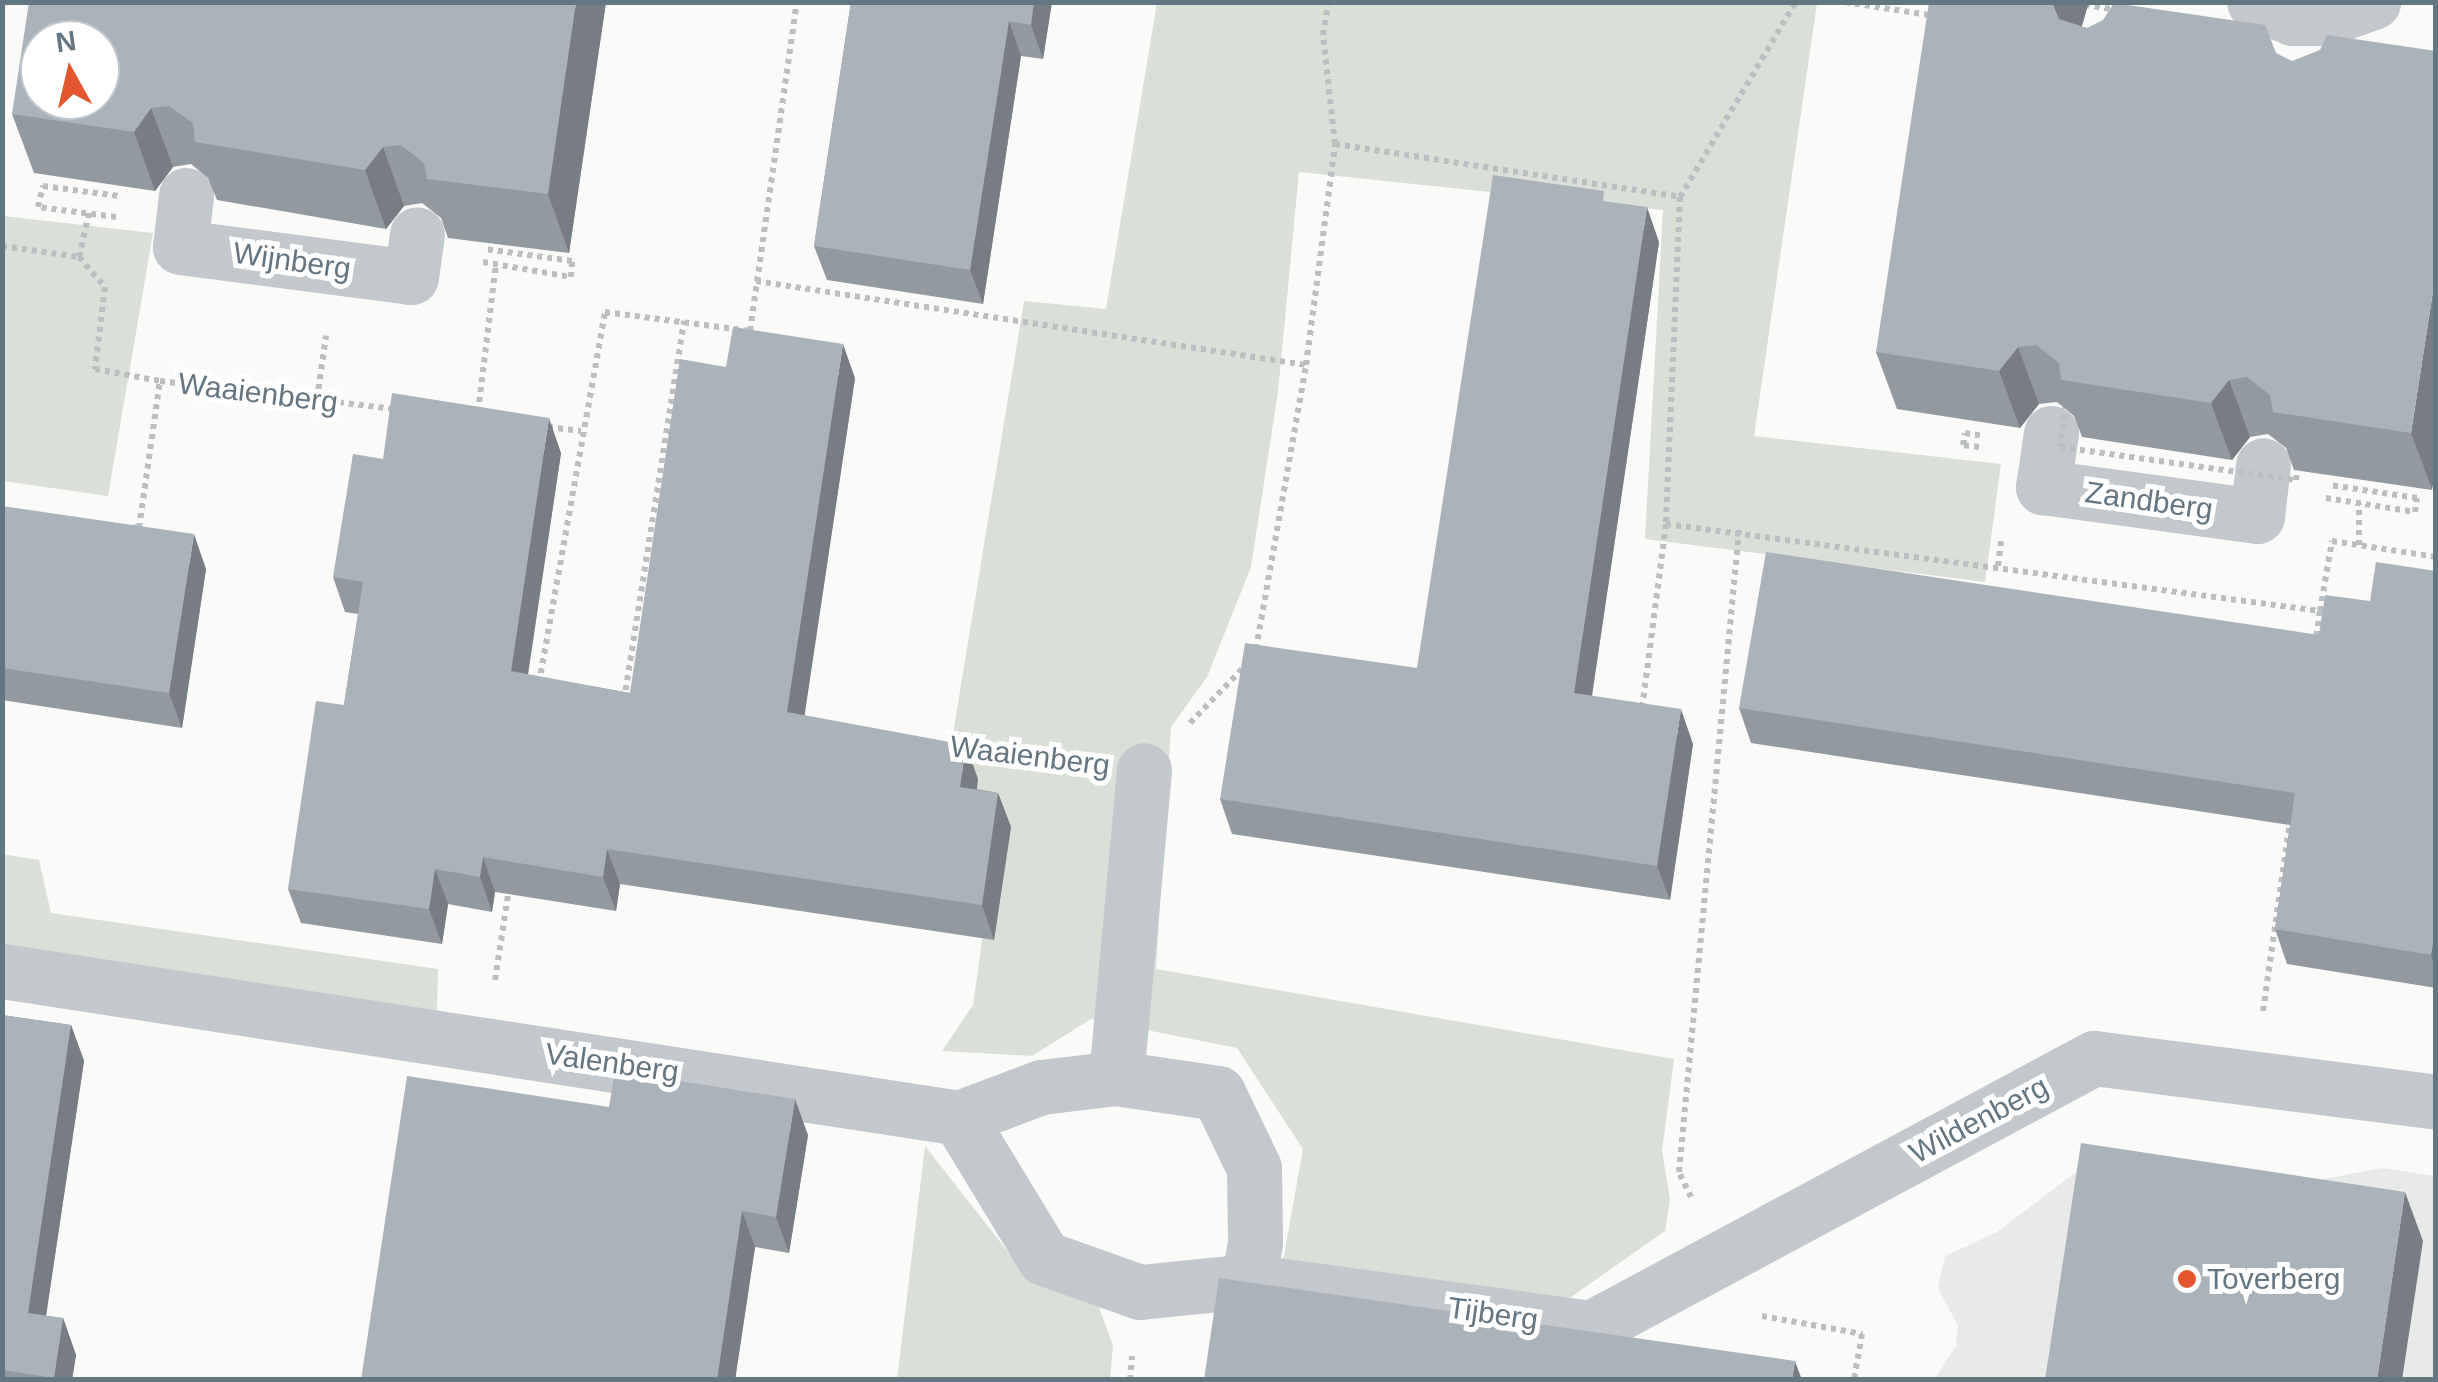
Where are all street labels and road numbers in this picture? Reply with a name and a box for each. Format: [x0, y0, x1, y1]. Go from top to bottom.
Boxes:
street label: Wijnberg [231, 235, 353, 287]
street label: Waaienberg [176, 365, 340, 421]
street label: Zandberg [2083, 474, 2215, 528]
street label: Waaienberg [948, 728, 1112, 784]
street label: Valenberg [543, 1036, 681, 1090]
street label: Wildenberg [1904, 1068, 2054, 1172]
street label: Tijberg [1446, 1290, 1540, 1338]

